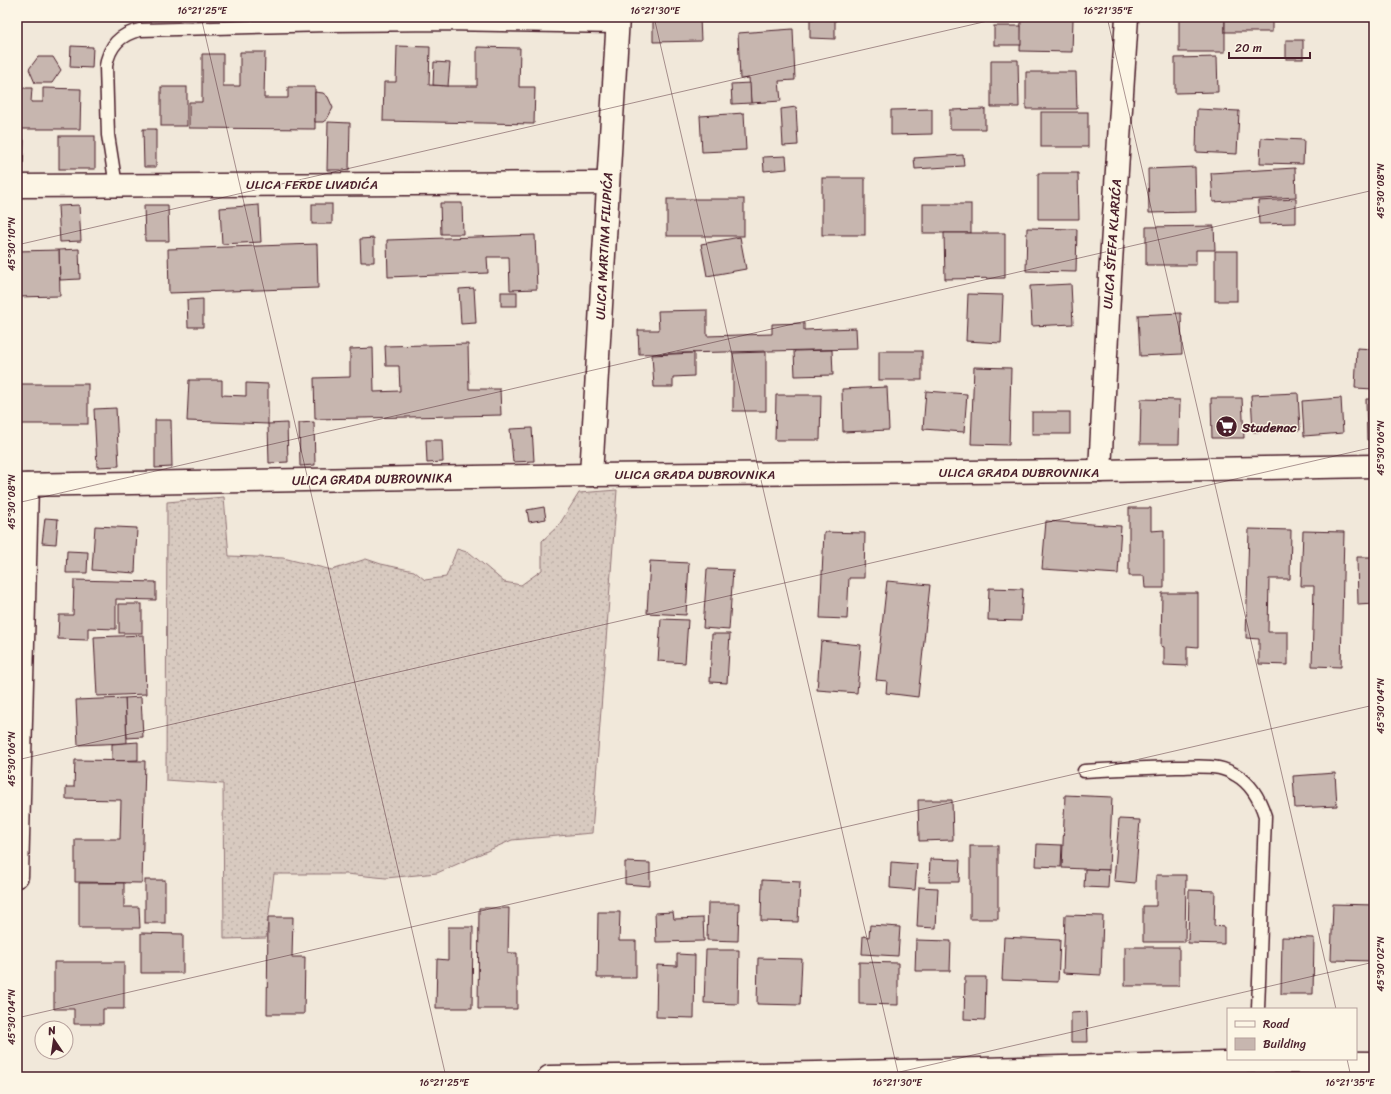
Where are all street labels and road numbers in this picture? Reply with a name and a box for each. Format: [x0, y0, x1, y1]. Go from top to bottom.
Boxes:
street label: ULICA MARTINA FILIPIĆA [589, 172, 619, 320]
street label: ULICA FERDE LIVADIĆA [246, 173, 378, 196]
street label: ULICA ŠTEFA KLARIĆA [1096, 178, 1128, 310]
street label: ULICA GRADA DUBROVNIKA [939, 461, 1099, 484]
street label: ULICA GRADA DUBROVNIKA [615, 463, 775, 486]
street label: ULICA GRADA DUBROVNIKA [292, 466, 452, 492]

